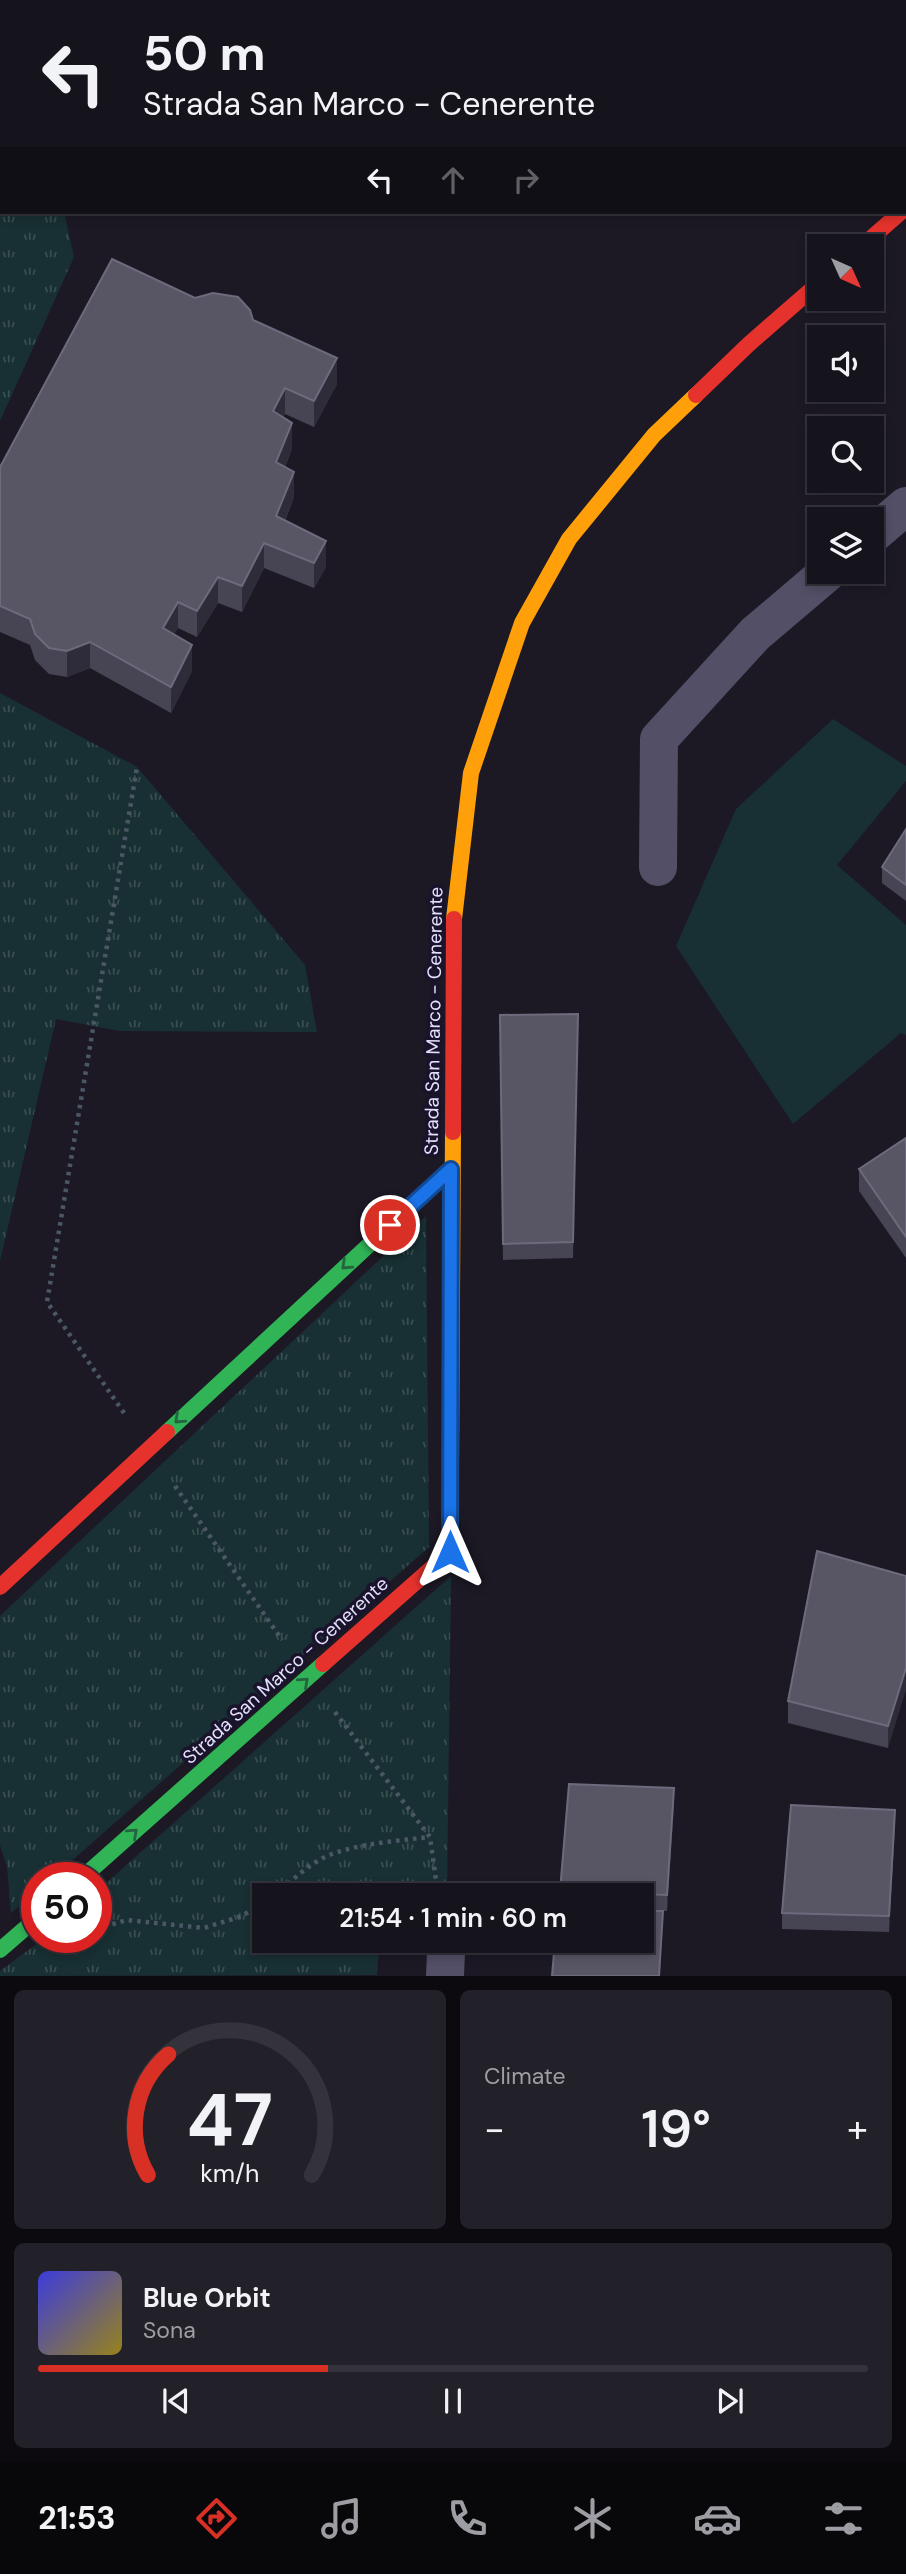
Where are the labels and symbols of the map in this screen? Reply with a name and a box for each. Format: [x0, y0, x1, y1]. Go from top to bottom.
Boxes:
north arrow [807, 234, 884, 312]
street label: Strada San Marco - Cenerente [419, 887, 448, 1155]
pin [360, 1195, 420, 1255]
one-way arrow [341, 1257, 354, 1270]
one-way arrow [174, 1411, 187, 1424]
position arrow [413, 1515, 487, 1589]
street label: Strada San Marco - Cenerente [177, 1571, 393, 1769]
one-way arrow [295, 1678, 308, 1690]
one-way arrow [125, 1828, 138, 1841]
speed limit sign: 50 [21, 1862, 112, 1953]

